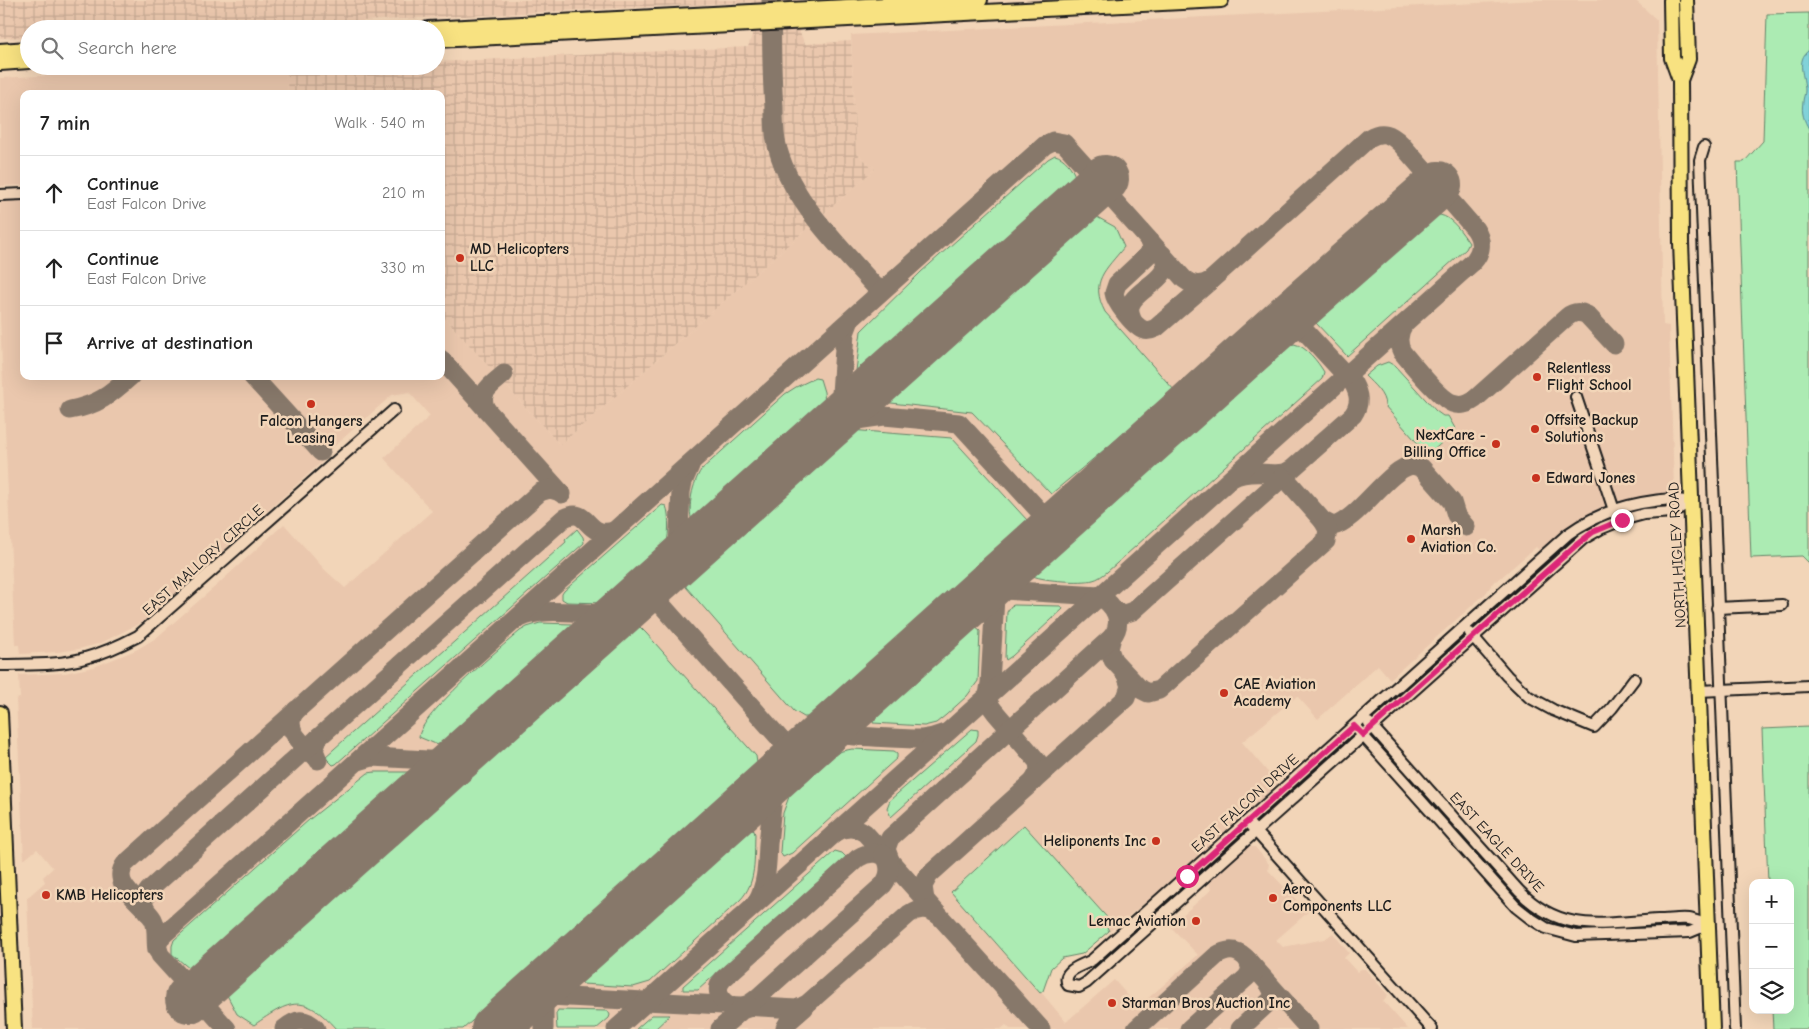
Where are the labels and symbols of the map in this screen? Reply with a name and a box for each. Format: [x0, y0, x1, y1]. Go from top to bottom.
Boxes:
place label: MD Helicopters LLC [470, 240, 569, 275]
marker: MD Helicopters LLC [454, 252, 466, 264]
place label: Relentless Flight School [1547, 359, 1632, 394]
marker: Relentless Flight School [1531, 371, 1543, 383]
marker: Falcon Hangers Leasing [305, 398, 317, 410]
place label: Offsite Backup Solutions [1545, 411, 1638, 446]
place label: Falcon Hangers Leasing [260, 412, 362, 447]
marker: Offsite Backup Solutions [1529, 423, 1541, 435]
place label: NextCare - Billing Office [1403, 426, 1486, 461]
marker: NextCare - Billing Office [1490, 438, 1502, 450]
place label: Edward Jones [1546, 469, 1635, 487]
marker: Edward Jones [1530, 472, 1542, 484]
street label: NORTH HIGLEY ROAD [1664, 481, 1690, 629]
street label: EAST MALLORY CIRCLE [139, 501, 267, 619]
route end [1611, 509, 1634, 532]
place label: Marsh Aviation Co. [1421, 521, 1496, 556]
marker: Marsh Aviation Co. [1405, 533, 1417, 545]
place label: CAE Aviation Academy [1234, 675, 1316, 710]
marker: CAE Aviation Academy [1218, 687, 1230, 699]
street label: EAST FALCON DRIVE [1188, 750, 1302, 856]
street label: EAST EAGLE DRIVE [1446, 788, 1548, 896]
place label: Heliponents Inc [1044, 832, 1146, 850]
marker: Heliponents Inc [1150, 835, 1162, 847]
route start [1176, 865, 1199, 888]
place label: Aero Components LLC [1283, 880, 1391, 915]
place label: KMB Helicopters [56, 886, 163, 904]
marker: KMB Helicopters [40, 889, 52, 901]
marker: Aero Components LLC [1267, 892, 1279, 904]
place label: Lemac Aviation [1089, 912, 1186, 930]
marker: Lemac Aviation [1190, 915, 1202, 927]
place label: Starman Bros Auction Inc [1122, 994, 1290, 1012]
marker: Starman Bros Auction Inc [1106, 997, 1118, 1009]

